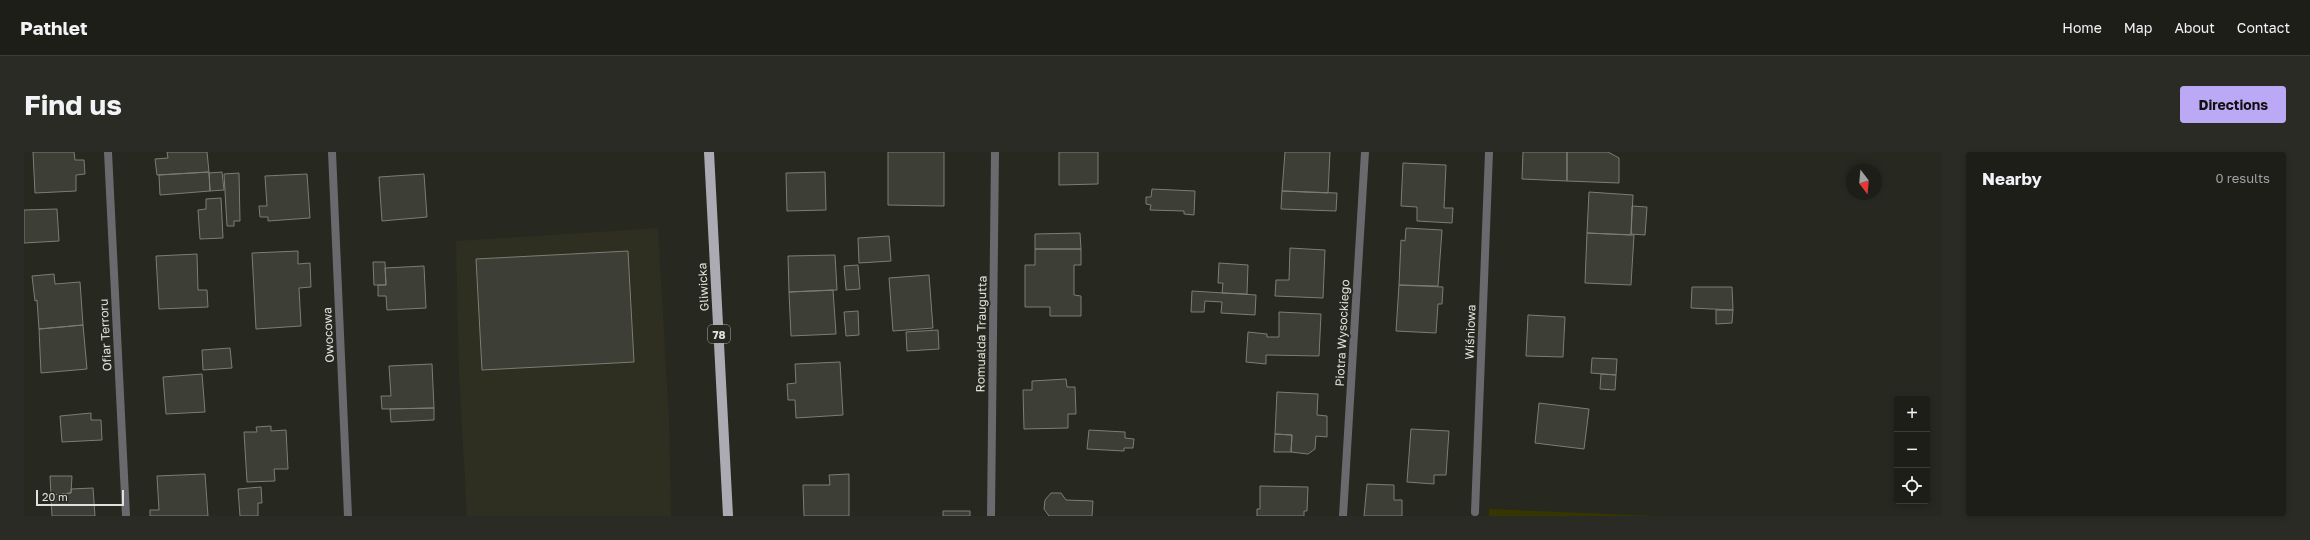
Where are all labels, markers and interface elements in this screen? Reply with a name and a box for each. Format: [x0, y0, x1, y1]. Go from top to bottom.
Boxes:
text: Pathlet [20, 16, 88, 39]
text: Home [2062, 19, 2102, 36]
text: Map [2124, 19, 2152, 36]
text: About [2174, 19, 2215, 36]
text: Contact [2237, 19, 2290, 36]
button: Directions [2180, 86, 2286, 123]
text: Find us [24, 88, 122, 121]
north arrow [1846, 164, 1882, 200]
text: Nearby [1982, 168, 2042, 189]
text: 0 results [2215, 170, 2270, 186]
street label: Gliwicka [694, 262, 712, 312]
street label: Romualda Traugutta [972, 276, 990, 392]
street label: Piotra Wysockiego [1332, 279, 1352, 387]
street label: Ofiar Terroru [96, 298, 114, 372]
street label: Wiśniowa [1462, 304, 1478, 360]
street label: Owocowa [319, 307, 337, 363]
road number: 78 [708, 325, 730, 343]
map controls [1894, 396, 1930, 504]
button: + [1894, 396, 1930, 432]
button: − [1894, 432, 1930, 468]
button: locate [1894, 468, 1930, 504]
scale bar [36, 488, 124, 507]
text: 20 m [42, 490, 68, 503]

